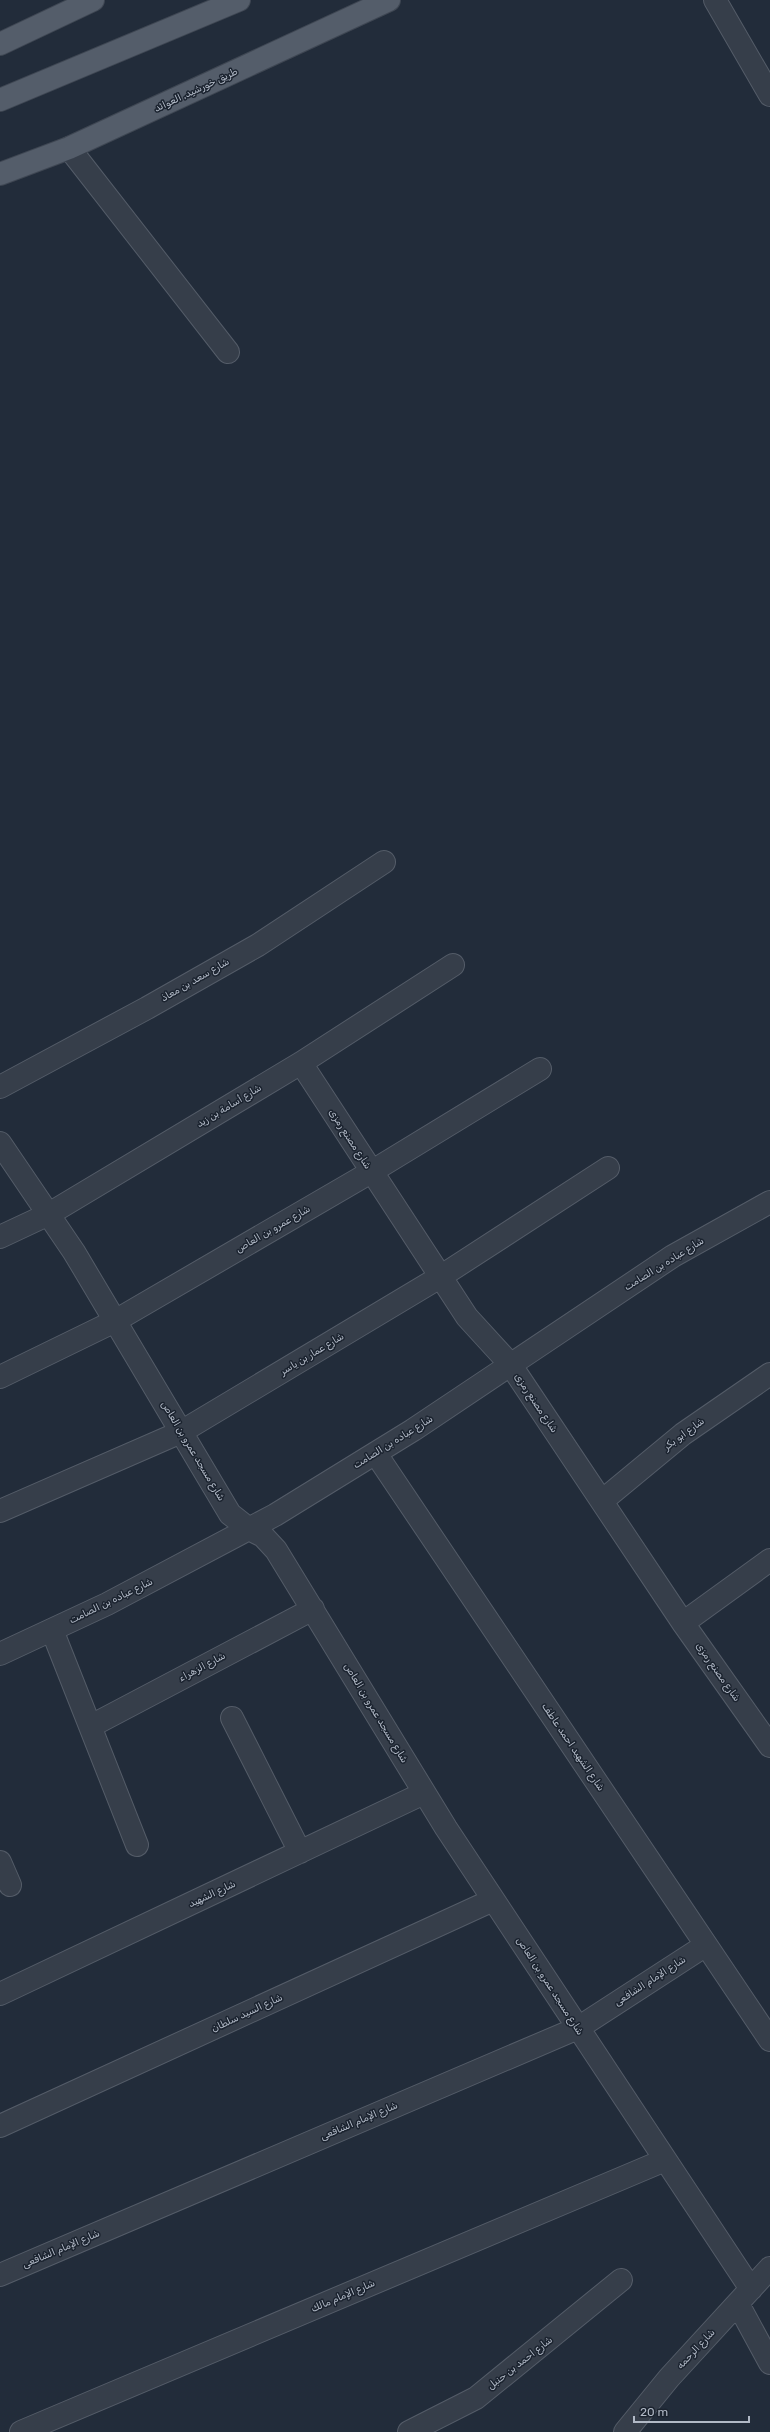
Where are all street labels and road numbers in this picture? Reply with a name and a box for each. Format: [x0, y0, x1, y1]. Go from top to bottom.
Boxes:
street label: طريق خورشيد, العوائد [152, 65, 240, 115]
street label: شارع سعد بن معاذ [159, 956, 232, 1005]
street label: شارع أسامة بن زيد [194, 1082, 264, 1131]
street label: شارع مصنع رمزى [325, 1107, 374, 1172]
street label: شارع عمرو بن العاص [233, 1203, 313, 1256]
street label: شارع عباده بن الصامت [622, 1235, 707, 1294]
street label: شارع عمار بن ياسر [277, 1330, 347, 1379]
street label: شارع مصنع رمزى [511, 1371, 560, 1436]
street label: شارع مسجد عمرو بن العاص [158, 1399, 228, 1504]
street label: شارع عباده بن الصامت [351, 1413, 436, 1472]
street label: شارع ابو بكر [660, 1415, 707, 1454]
street label: شارع عباده بن الصامت [67, 1576, 155, 1627]
street label: شارع مصنع رمزى [692, 1640, 743, 1704]
street label: شارع الزهراء [177, 1650, 228, 1685]
street label: شارع مسجد عمرو بن العاص [341, 1661, 411, 1766]
street label: شارع الشهيد احمد عاطف [538, 1701, 607, 1794]
street label: شارع الشهيد [186, 1878, 238, 1911]
street label: شارع مسجد عمرو بن العاص [513, 1935, 586, 2038]
street label: شارع الإمام الشافعى [612, 1953, 689, 2009]
street label: شارع السيد سلطان [210, 1991, 285, 2036]
street label: شارع الإمام الشافعى [318, 2099, 400, 2144]
street label: شارع الإمام الشافعى [20, 2227, 102, 2272]
street label: شارع الإمام مالك [309, 2277, 377, 2316]
street label: شارع الرحمه [674, 2326, 718, 2372]
street label: شارع احمد بن حنبل [485, 2334, 556, 2393]

